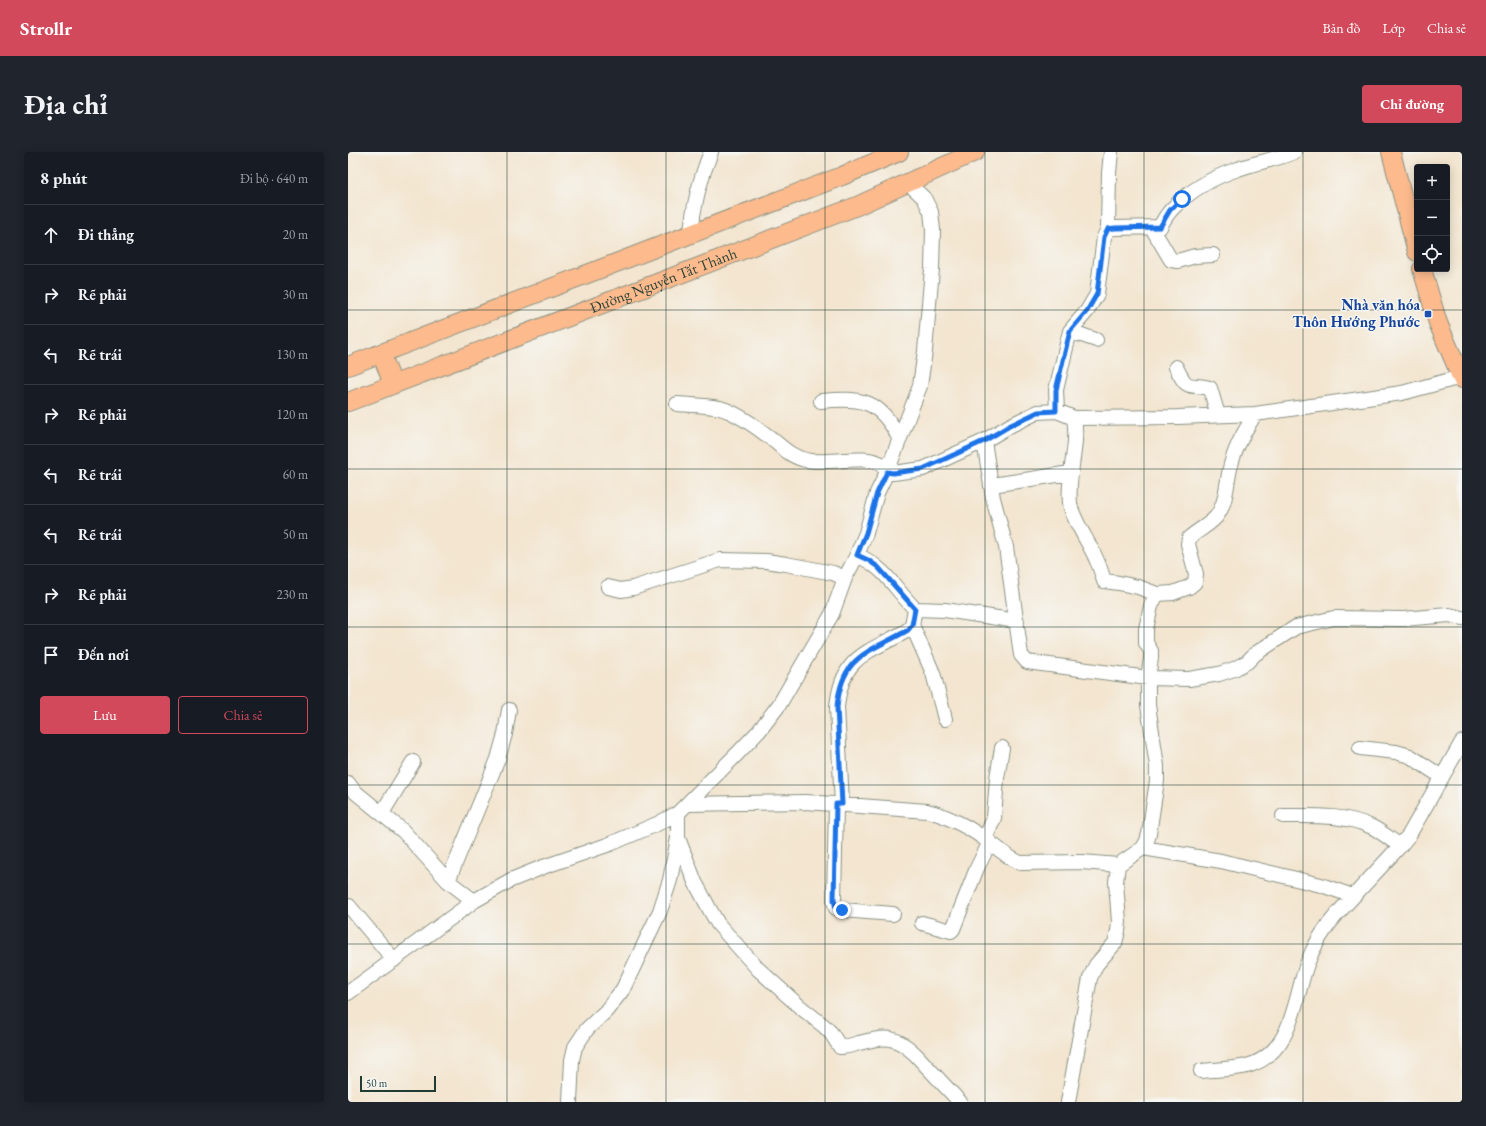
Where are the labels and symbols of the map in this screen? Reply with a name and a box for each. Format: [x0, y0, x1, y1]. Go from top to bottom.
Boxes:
route start [1173, 190, 1191, 208]
street label: Đường Nguyễn Tất Thành [587, 243, 740, 317]
place label: Nhà văn hóa Thôn Hướng Phước [1292, 295, 1420, 331]
marker: Nhà văn hóa Thôn Hướng Phước [1423, 309, 1433, 319]
route end [833, 901, 851, 919]
scale bar [360, 1074, 436, 1093]

